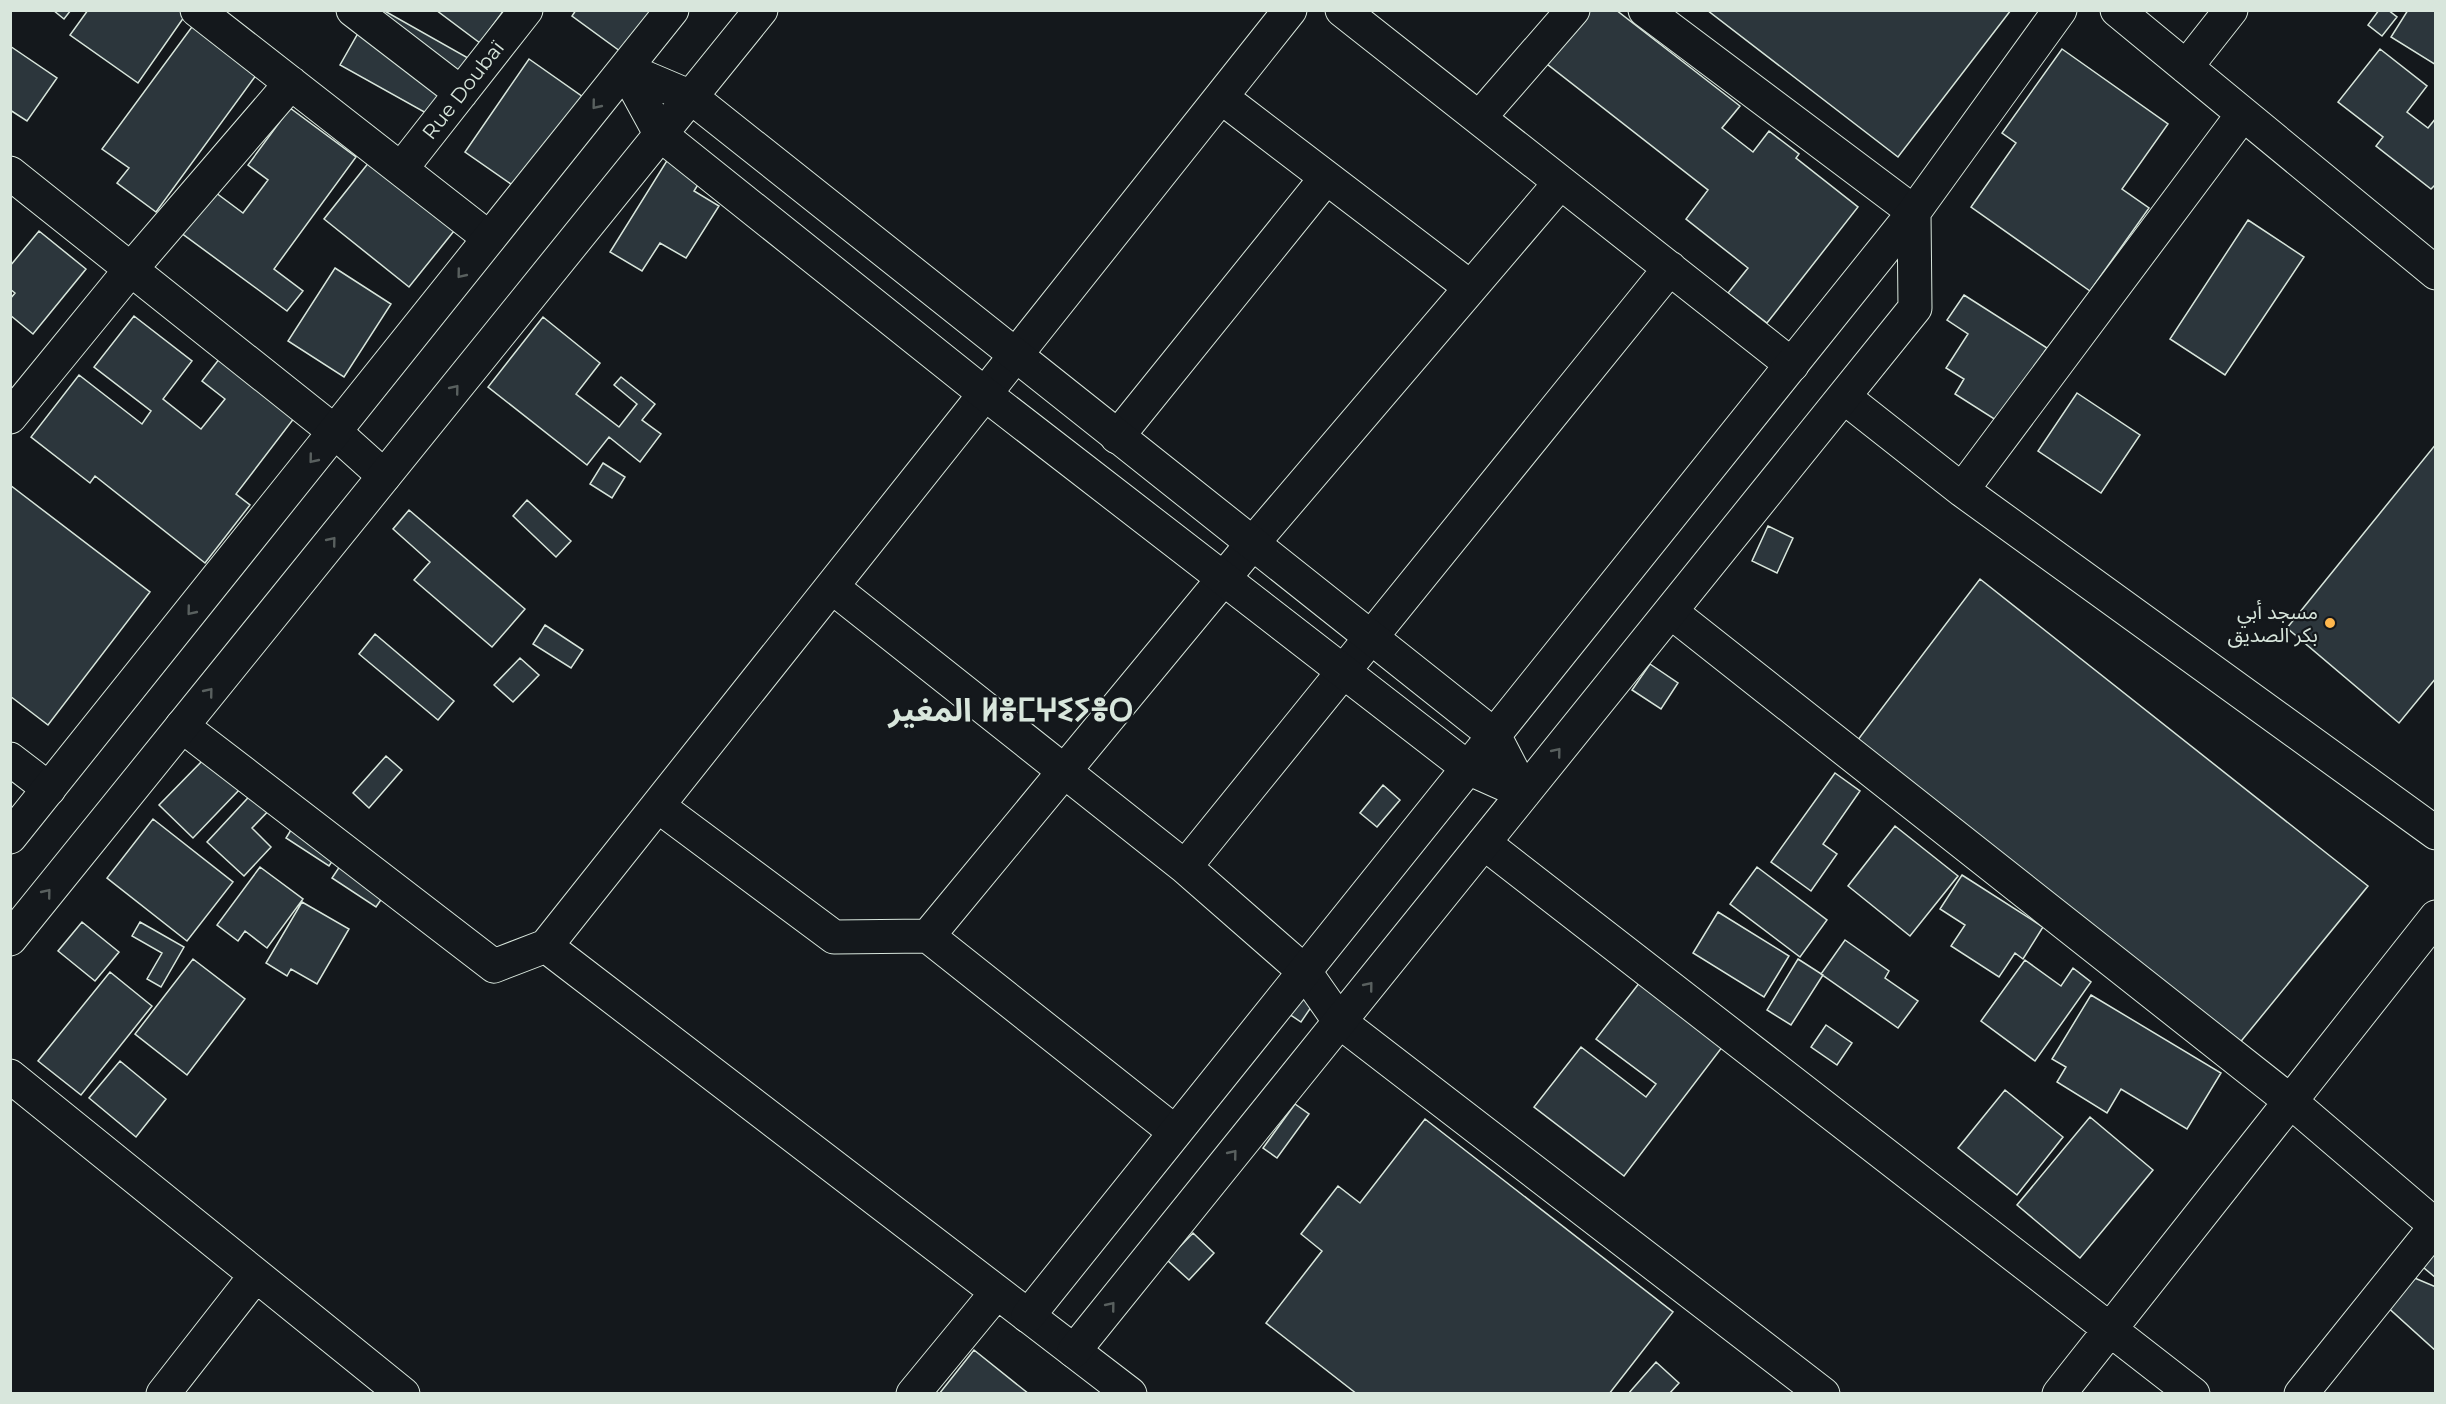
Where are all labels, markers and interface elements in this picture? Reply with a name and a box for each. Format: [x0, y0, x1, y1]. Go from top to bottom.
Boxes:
street label: Rue Doubaï [417, 36, 509, 144]
one-way arrow [592, 99, 603, 110]
one-way arrow [457, 267, 468, 278]
one-way arrow [447, 385, 458, 396]
one-way arrow [309, 452, 320, 463]
one-way arrow [325, 537, 336, 548]
place label: مسجد أبي بكر الصديق [2228, 600, 2318, 648]
one-way arrow [187, 605, 198, 616]
marker: مسجد أبي بكر الصديق [2323, 616, 2337, 630]
one-way arrow [202, 688, 213, 699]
district label: المغير ⵍⴻⵎⵖⵉⵢⴻⵔ [887, 690, 1133, 729]
one-way arrow [1550, 748, 1561, 759]
one-way arrow [40, 889, 51, 900]
one-way arrow [1362, 981, 1373, 992]
one-way arrow [1226, 1150, 1237, 1161]
one-way arrow [1104, 1301, 1115, 1312]

